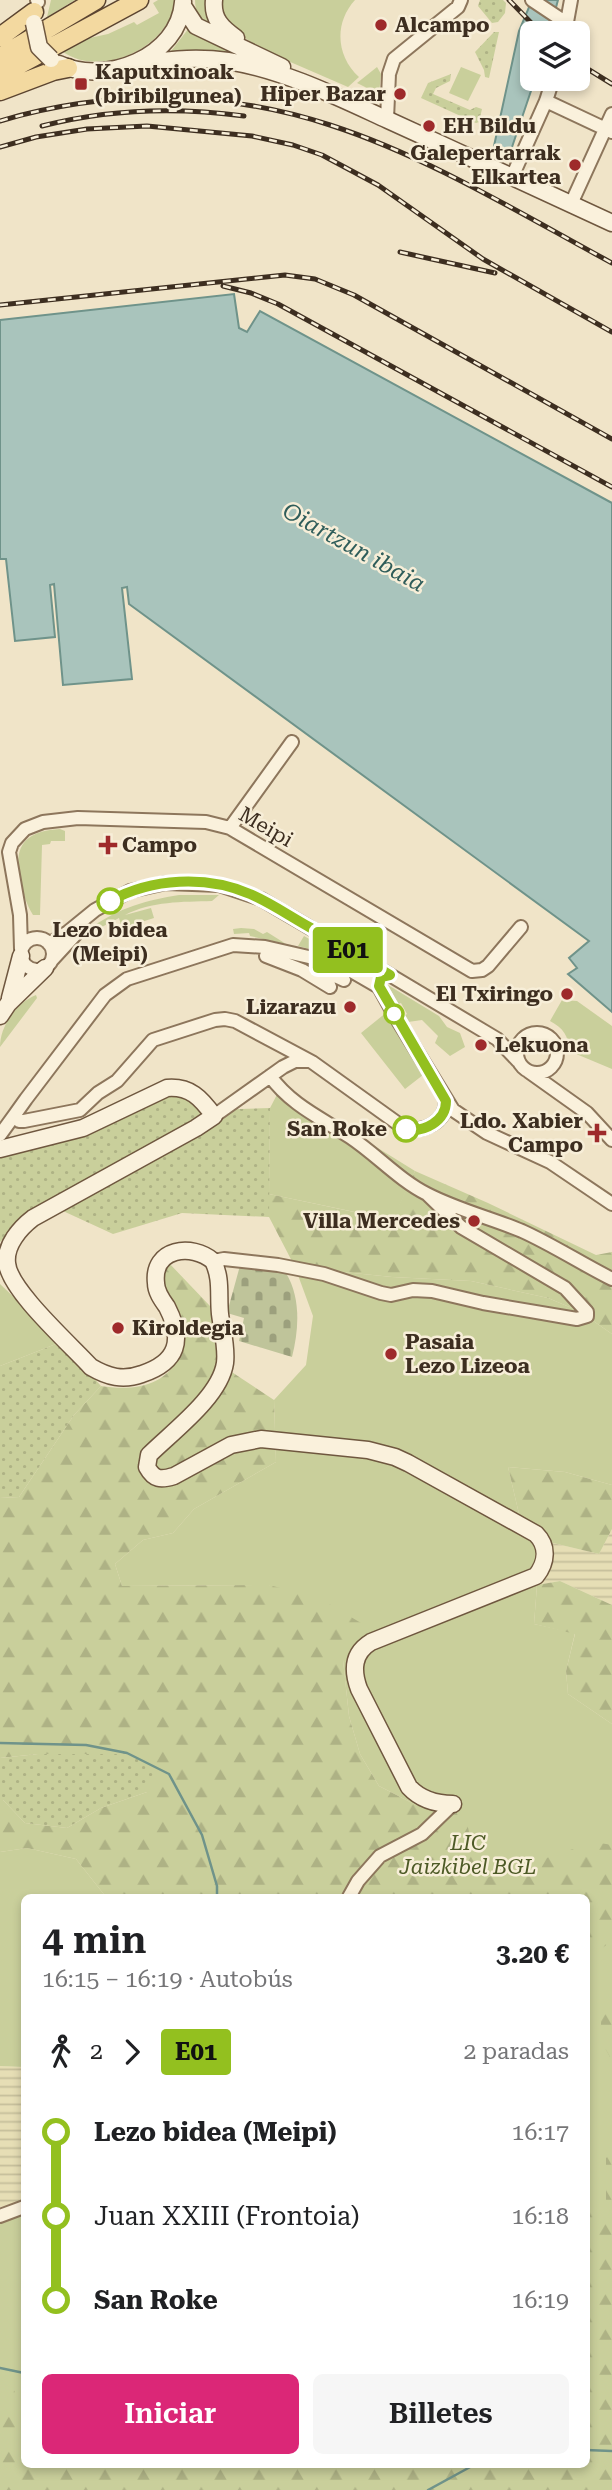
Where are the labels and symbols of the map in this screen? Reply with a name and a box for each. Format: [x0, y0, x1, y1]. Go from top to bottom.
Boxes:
place label: Alcampo [395, 13, 490, 37]
marker: Alcampo [373, 17, 389, 33]
place label: Kaputxinoak (biribilgunea) [95, 60, 242, 108]
marker: Kaputxinoak (biribilgunea) [73, 76, 89, 92]
place label: Hiper Bazar [260, 82, 386, 106]
marker: Hiper Bazar [392, 86, 408, 102]
place label: EH Bildu [443, 114, 536, 138]
marker: EH Bildu [421, 118, 437, 134]
place label: Galepertarrak Elkartea [410, 141, 562, 189]
marker: Galepertarrak Elkartea [567, 157, 583, 173]
water label: Oiartzun ibaia [278, 497, 430, 598]
street label: Meipi [235, 802, 298, 852]
place label: Campo [122, 833, 197, 857]
marker: Campo [100, 837, 116, 853]
marker: Lezo bidea (Meipi) [97, 888, 123, 914]
place label: Lezo bidea (Meipi) [52, 918, 168, 966]
line badge: E01 [308, 927, 388, 973]
place label: El Txiringo [436, 982, 553, 1006]
marker: El Txiringo [559, 986, 575, 1002]
place label: Lizarazu [246, 995, 336, 1019]
marker: Lizarazu [342, 999, 358, 1015]
unlabelled marker [384, 1004, 404, 1024]
place label: Lekuona [495, 1033, 589, 1057]
marker: Lekuona [473, 1037, 489, 1053]
place label: Ldo. Xabier Campo [460, 1109, 583, 1157]
marker: San Roke [393, 1116, 419, 1142]
place label: San Roke [287, 1117, 387, 1141]
marker: Ldo. Xabier Campo [589, 1125, 605, 1141]
place label: Villa Mercedes [303, 1209, 460, 1233]
marker: Villa Mercedes [466, 1213, 482, 1229]
place label: Kiroldegia [132, 1316, 245, 1340]
marker: Kiroldegia [110, 1320, 126, 1336]
place label: Pasaia Lezo Lizeoa [405, 1330, 531, 1378]
marker: Pasaia Lezo Lizeoa [383, 1346, 399, 1362]
park label: LIC Jaizkibel BGL [398, 1831, 537, 1879]

